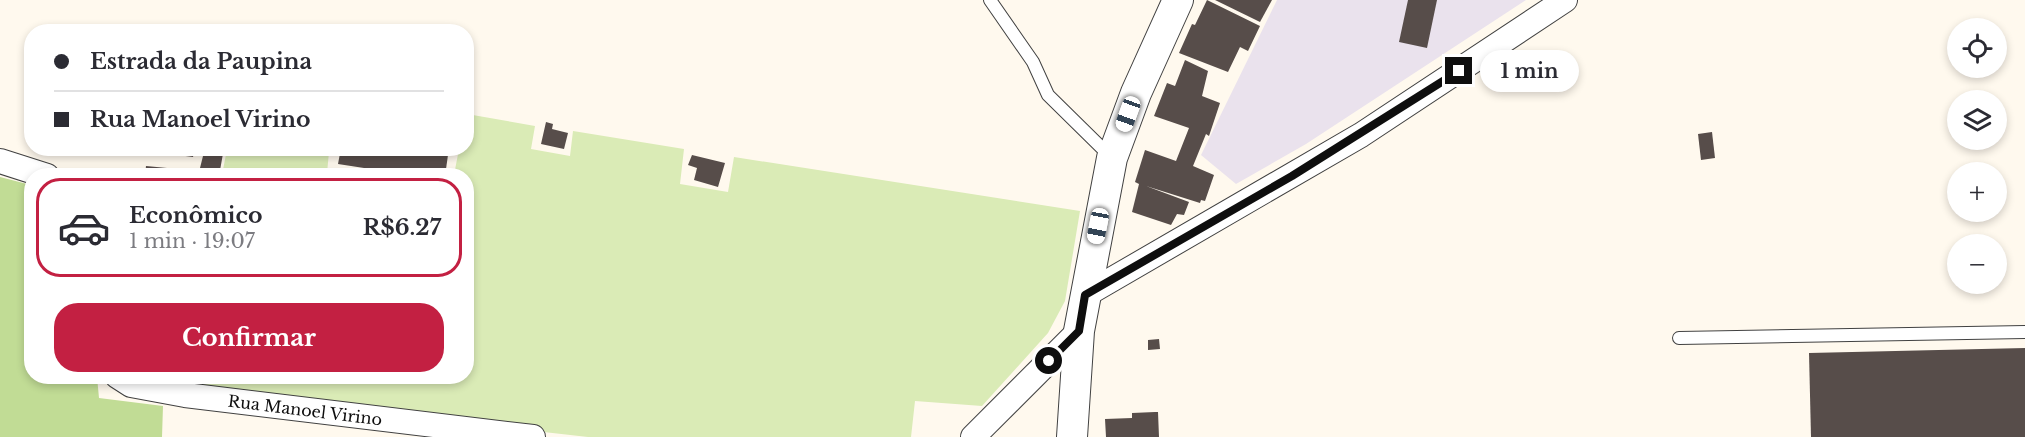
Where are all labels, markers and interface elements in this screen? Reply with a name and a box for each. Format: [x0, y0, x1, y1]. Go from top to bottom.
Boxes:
map controls [1947, 18, 2007, 294]
button: locate [1947, 18, 2007, 78]
text: Estrada da Paupina [90, 48, 312, 75]
callout: 1 min [1480, 50, 1579, 92]
route end [1445, 57, 1472, 84]
text: 1 min [1501, 59, 1558, 83]
button: layers [1947, 90, 2007, 150]
car [1113, 94, 1143, 134]
text: Rua Manoel Virino [90, 106, 310, 133]
button: + [1947, 162, 2007, 222]
icon: car [57, 201, 111, 255]
text: Econômico [129, 202, 262, 229]
car [1086, 207, 1110, 245]
text: R$6.27 [363, 214, 441, 241]
text: 1 min · 19:07 [129, 229, 255, 253]
button: − [1947, 234, 2007, 294]
button: Confirmar [54, 303, 444, 372]
route start [1035, 347, 1062, 374]
street label: Rua Manoel Virino [227, 391, 383, 429]

